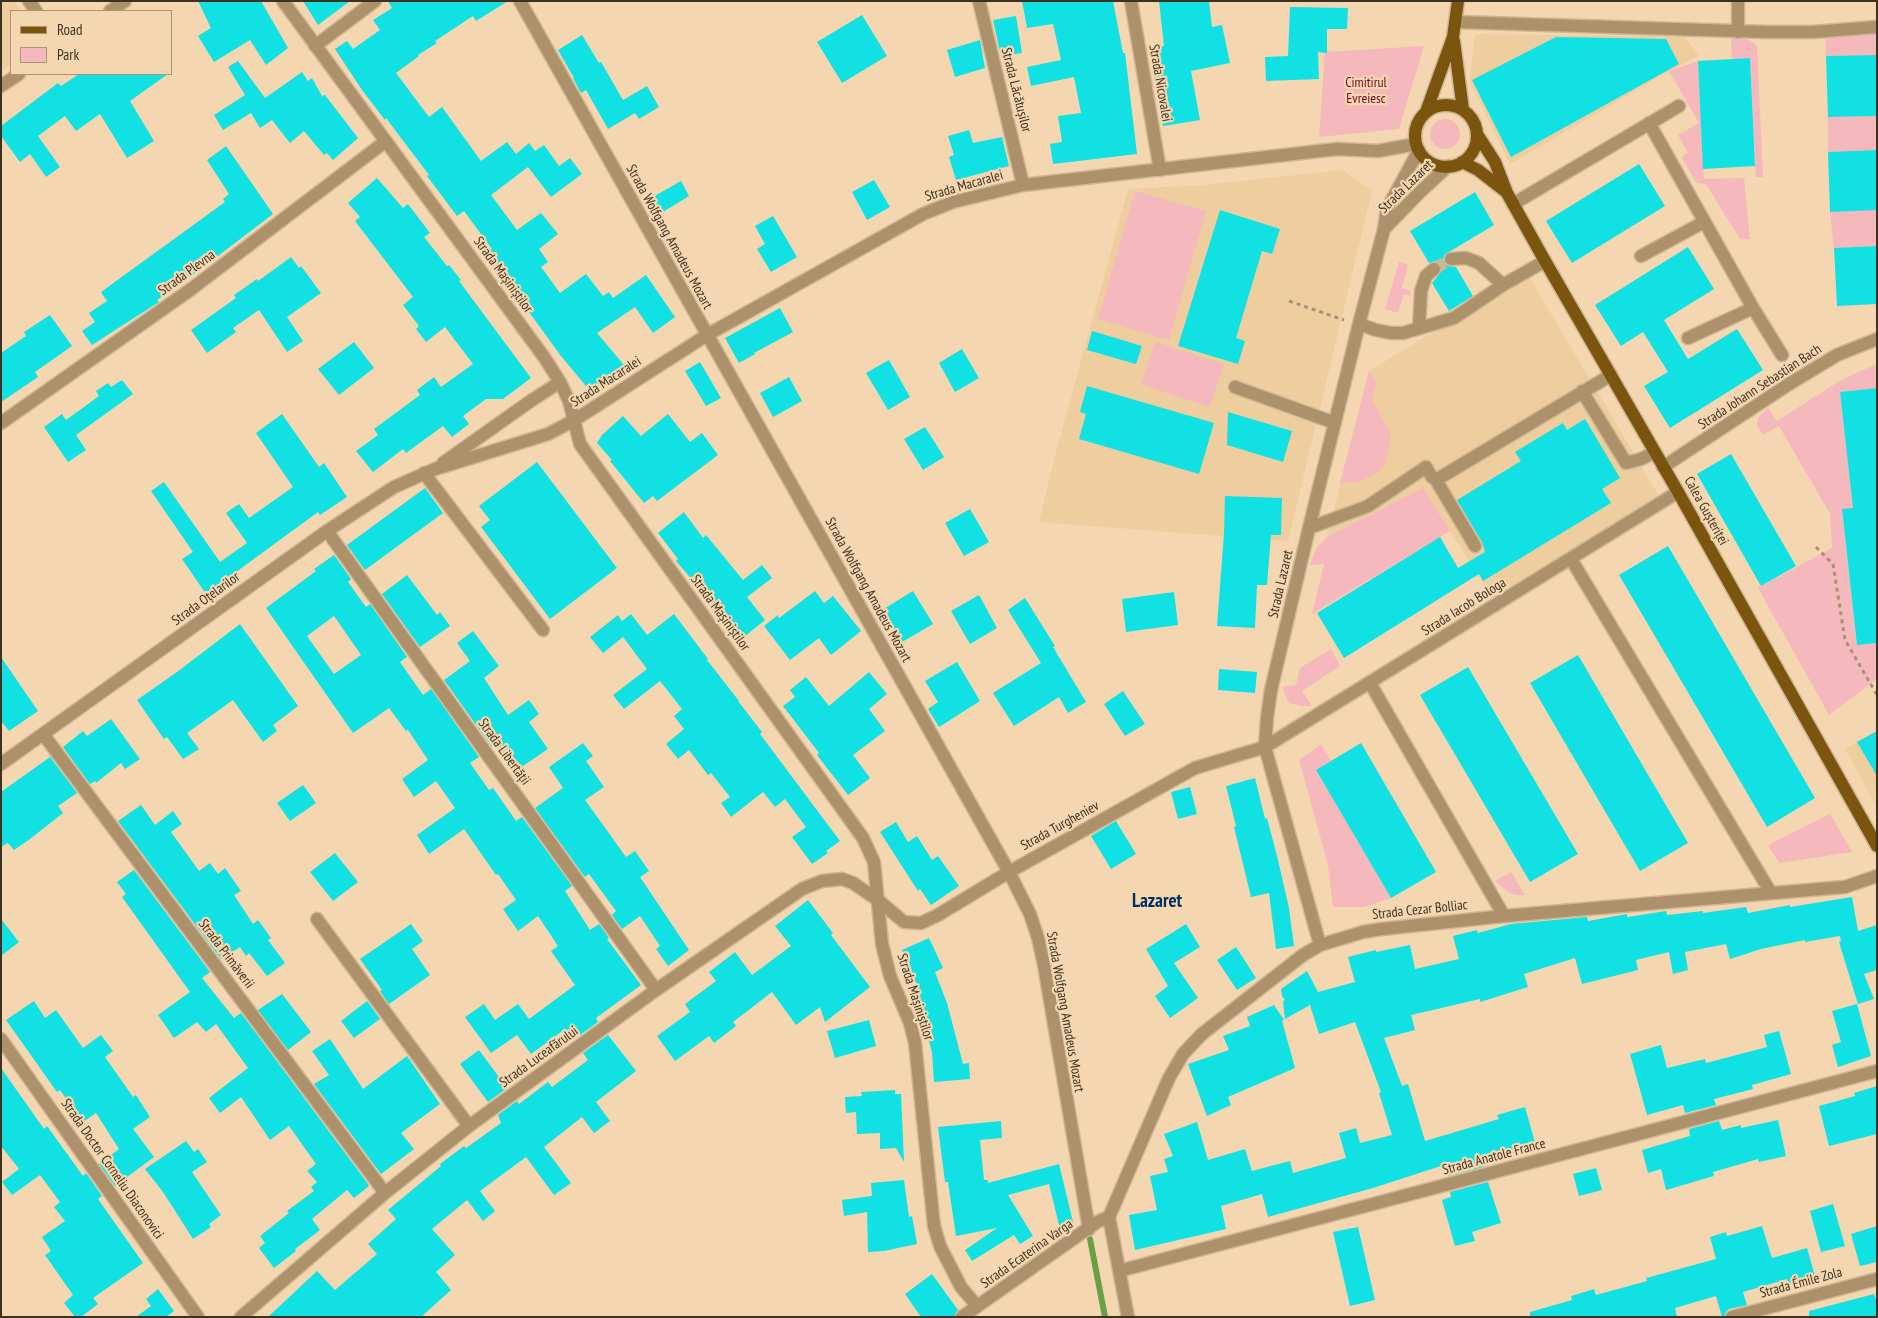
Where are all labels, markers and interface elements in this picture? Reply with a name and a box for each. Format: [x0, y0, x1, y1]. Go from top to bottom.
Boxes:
legend [10, 10, 172, 75]
text: Road [57, 20, 83, 39]
street label: Strada Nicovalei [1145, 43, 1175, 123]
text: Park [57, 45, 79, 64]
street label: Strada Lăcătușilor [997, 46, 1035, 134]
park label: Cimitirul Evreiesc [1345, 75, 1387, 108]
street label: Strada Lazaret [1375, 157, 1437, 217]
street label: Strada Wolfgang Amadeus Mozart [622, 162, 716, 312]
street label: Strada Macaralei [923, 167, 1005, 205]
street label: Strada Mașiniștilor [470, 234, 536, 316]
street label: Strada Plevna [155, 247, 219, 299]
street label: Strada Johann Sebastian Bach [1695, 341, 1825, 433]
street label: Strada Macaralei [568, 353, 644, 411]
street label: Calea Gușteriței [1680, 474, 1732, 548]
street label: Strada Wolfgang Amadeus Mozart [821, 515, 915, 665]
street label: Strada Lazaret [1265, 548, 1297, 620]
street label: Strada Oțelarilor [169, 569, 243, 629]
street label: Strada Mașiniștilor [687, 572, 753, 654]
street label: Strada Iacob Bologa [1419, 574, 1509, 640]
street label: Strada Libertății [474, 715, 534, 789]
street label: Strada Turgheniev [1018, 798, 1102, 854]
district label: Lazaret [1132, 891, 1182, 913]
street label: Strada Cezar Bolliac [1371, 897, 1469, 923]
street label: Strada Primăverii [194, 916, 258, 992]
street label: Strada Wolfgang Amadeus Mozart [1043, 930, 1087, 1094]
street label: Strada Mașiniștilor [893, 952, 937, 1042]
street label: Strada Luceafărului [496, 1023, 582, 1091]
street label: Strada Doctor Corneliu Diaconovici [57, 1096, 167, 1242]
street label: Strada Anatole France [1441, 1135, 1547, 1179]
street label: Strada Ecaterina Varga [978, 1216, 1076, 1292]
street label: Strada Émile Zola [1758, 1264, 1844, 1302]

